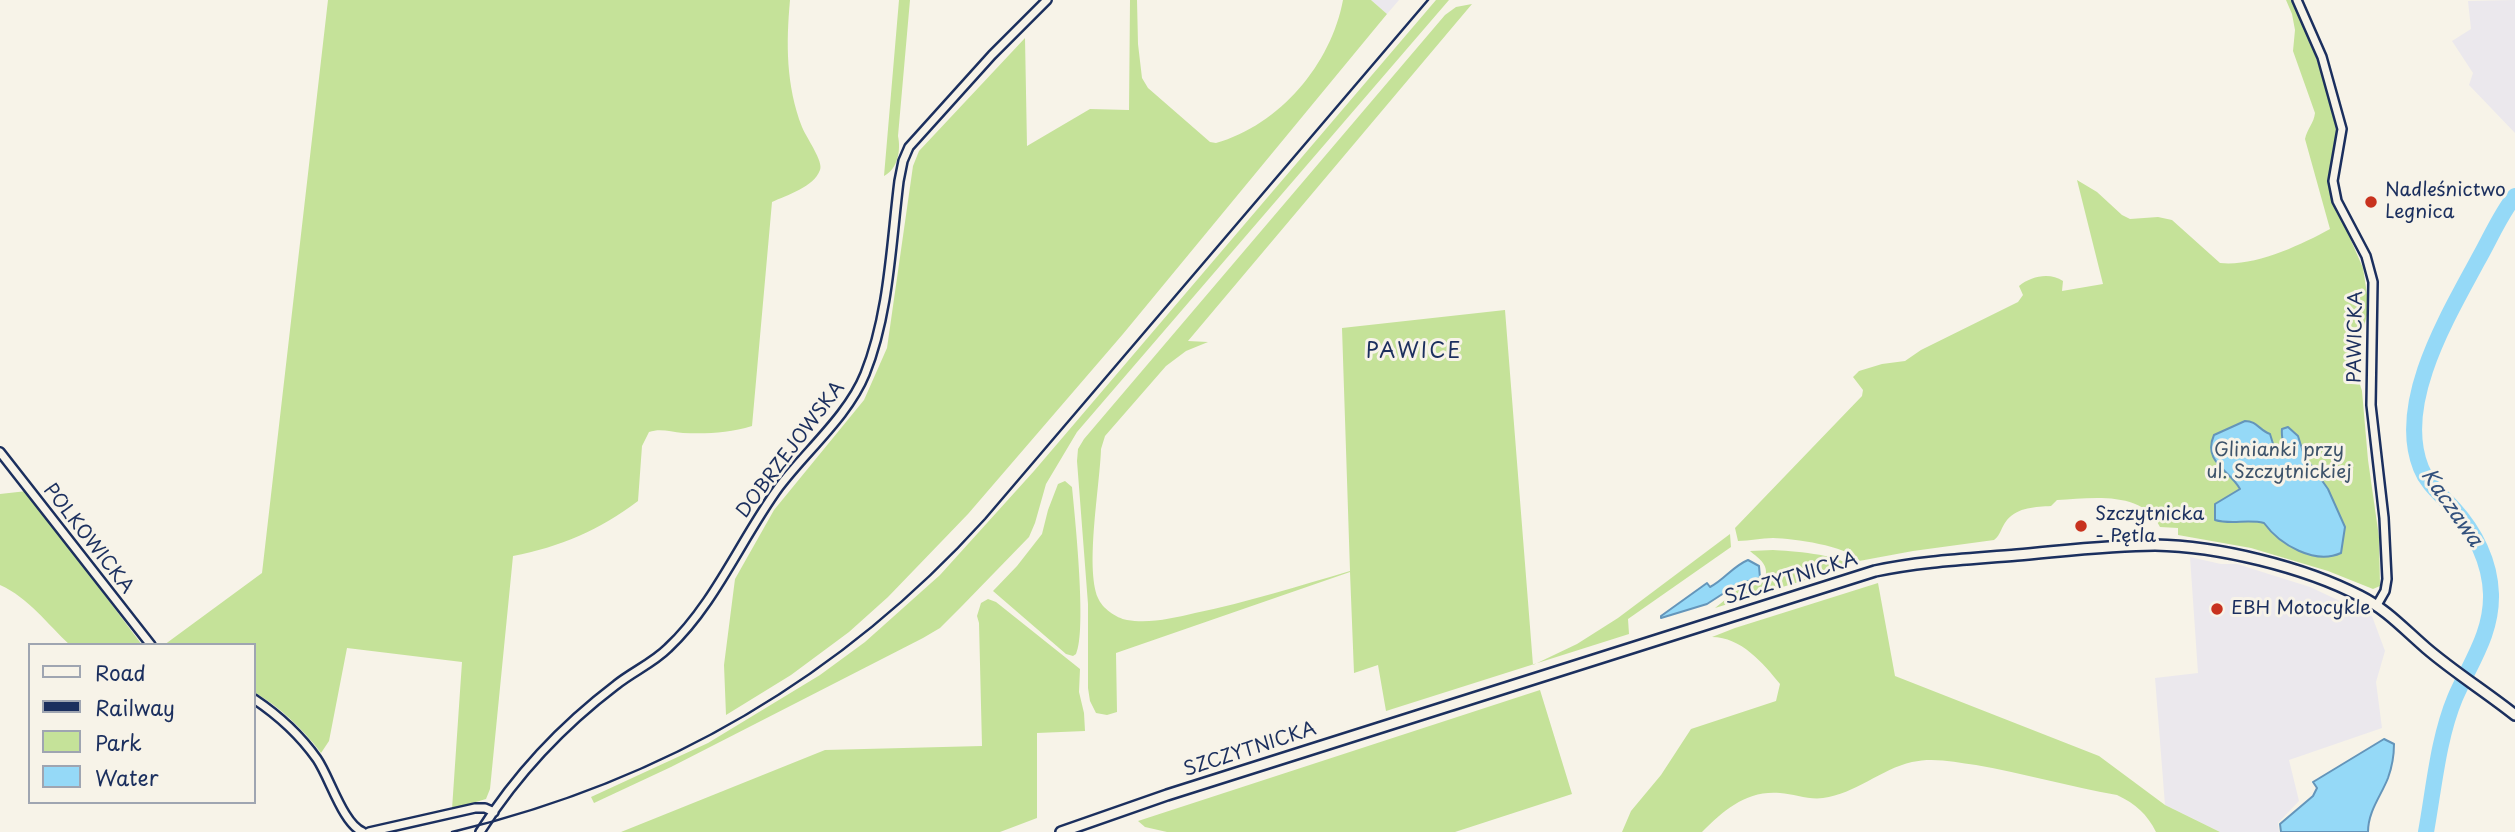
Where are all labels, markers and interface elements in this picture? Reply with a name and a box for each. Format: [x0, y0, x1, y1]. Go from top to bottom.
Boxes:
place label: Nadleśnictwo Legnica [2385, 180, 2506, 224]
marker: Nadleśnictwo Legnica [2363, 194, 2379, 210]
street label: PAWICKA [2344, 291, 2368, 383]
district label: PAWICE [1367, 339, 1461, 365]
street label: DOBRZEJOWSKA [732, 377, 850, 523]
park label: Glinianki przy ul. Szczytnickiej [2206, 440, 2352, 484]
water label: Kaczawa [2415, 464, 2487, 552]
street label: POLKOWICKA [38, 480, 138, 598]
place label: Szczytnicka - Pętla [2095, 504, 2204, 548]
marker: Szczytnicka - Pętla [2073, 518, 2089, 534]
street label: SZCZYTNICKA [1722, 548, 1860, 610]
place label: EBH Motocykle [2231, 598, 2371, 620]
marker: EBH Motocykle [2209, 601, 2225, 617]
legend [28, 643, 256, 804]
text: Road [95, 656, 146, 688]
text: Railway [95, 691, 175, 723]
street label: SZCZYTNICKA [1181, 718, 1319, 782]
text: Park [95, 726, 142, 758]
text: Water [95, 761, 158, 793]

